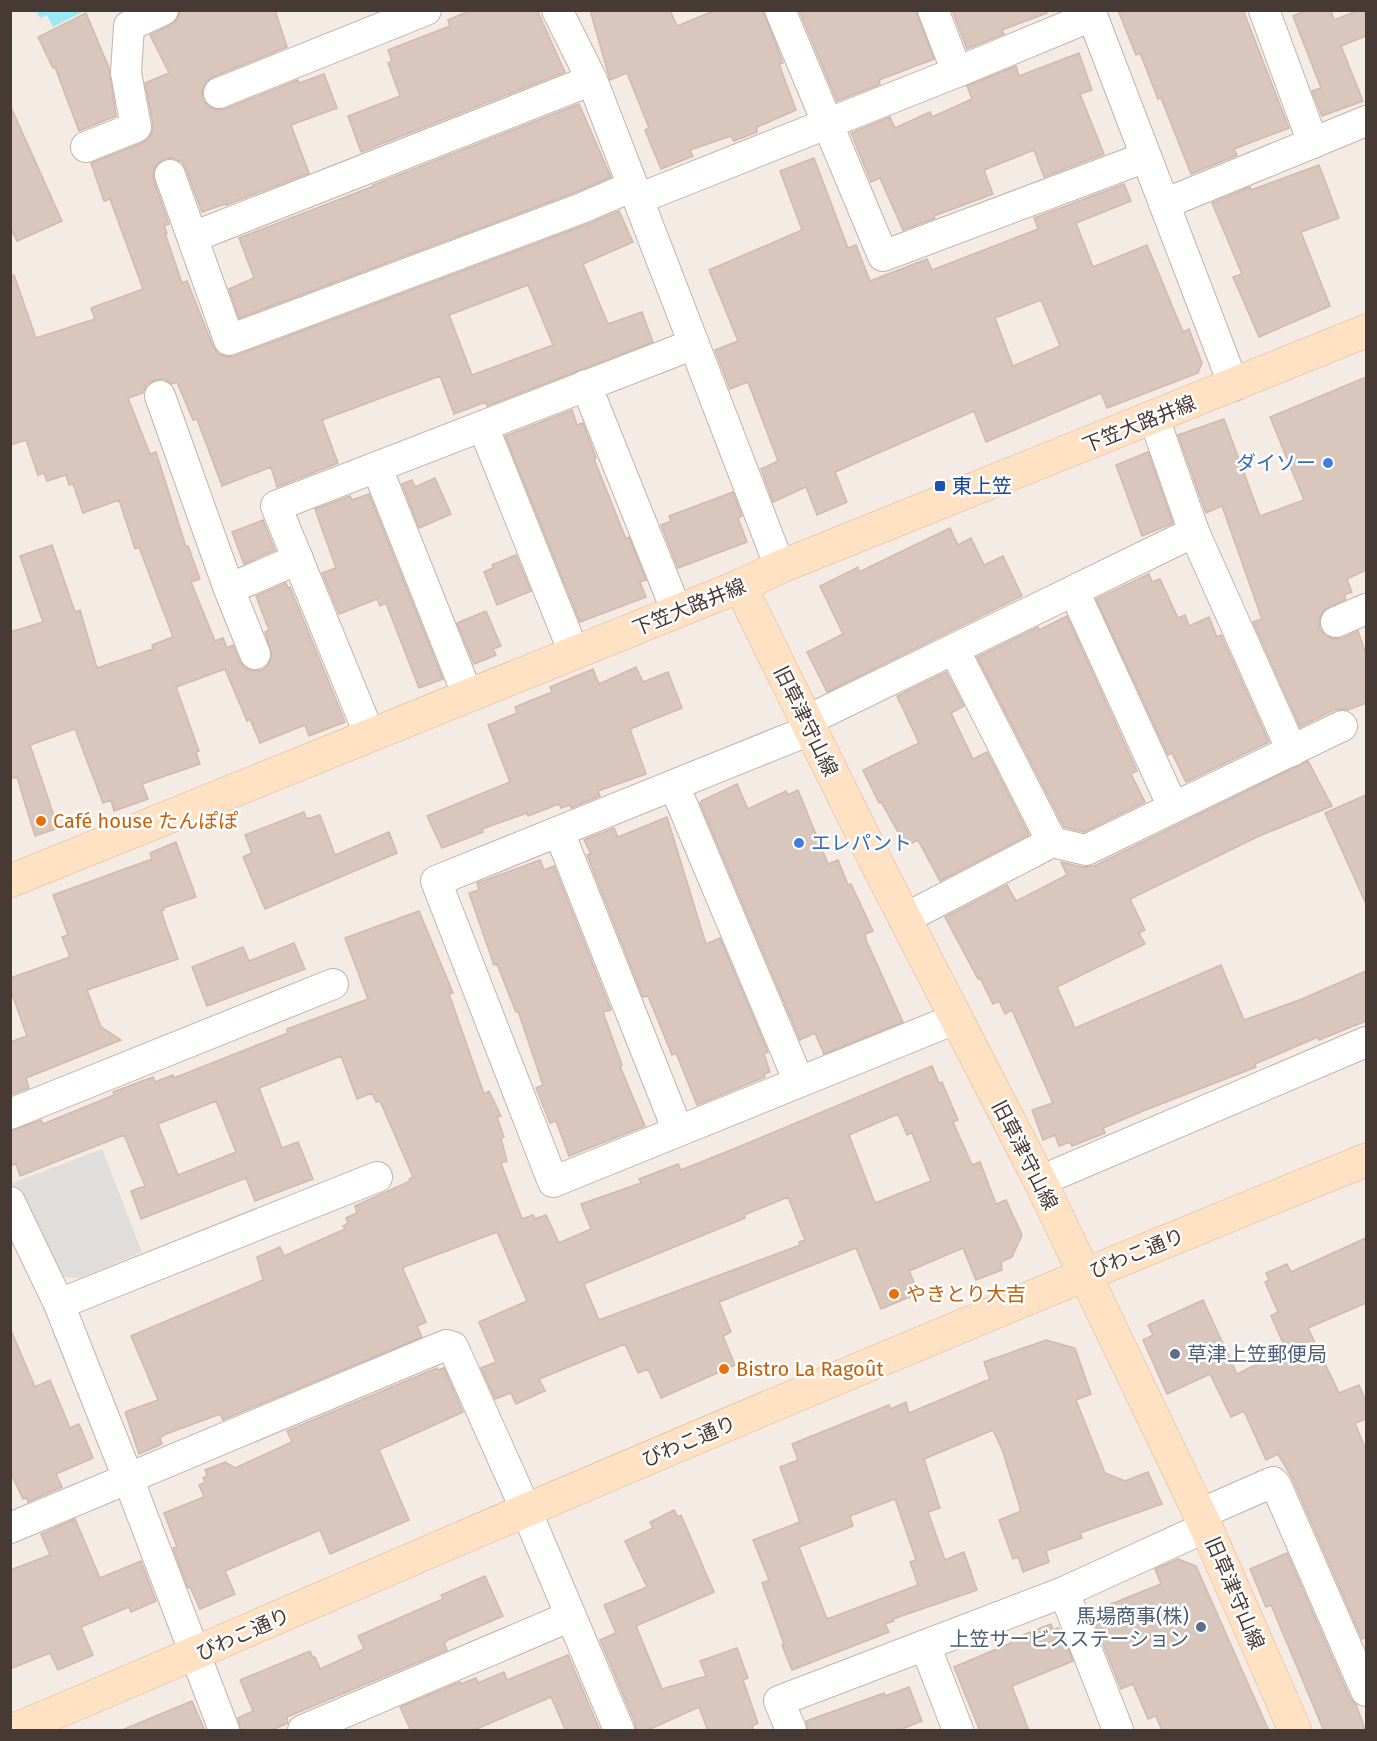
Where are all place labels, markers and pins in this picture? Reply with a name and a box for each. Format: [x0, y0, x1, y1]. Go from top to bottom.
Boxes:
place label: ダイソー [1236, 451, 1316, 475]
marker: ダイソー [1321, 456, 1335, 470]
place label: 東上笠 [952, 474, 1012, 498]
marker: 東上笠 [933, 479, 947, 493]
place label: Café house たんぽぽ [53, 809, 238, 833]
marker: Café house たんぽぽ [34, 814, 48, 828]
place label: エレパント [811, 831, 912, 855]
marker: エレパント [792, 836, 806, 850]
place label: やきとり大吉 [906, 1282, 1026, 1306]
marker: やきとり大吉 [887, 1287, 901, 1301]
place label: 草津上笠郵便局 [1187, 1342, 1327, 1366]
marker: 草津上笠郵便局 [1168, 1347, 1182, 1361]
place label: Bistro La Ragoût [736, 1357, 884, 1381]
marker: Bistro La Ragoût [717, 1362, 731, 1376]
place label: 馬場商事(株) 上笠サービスステーション [949, 1604, 1189, 1651]
marker: 馬場商事(株) 上笠サービスステーション [1194, 1620, 1208, 1634]

